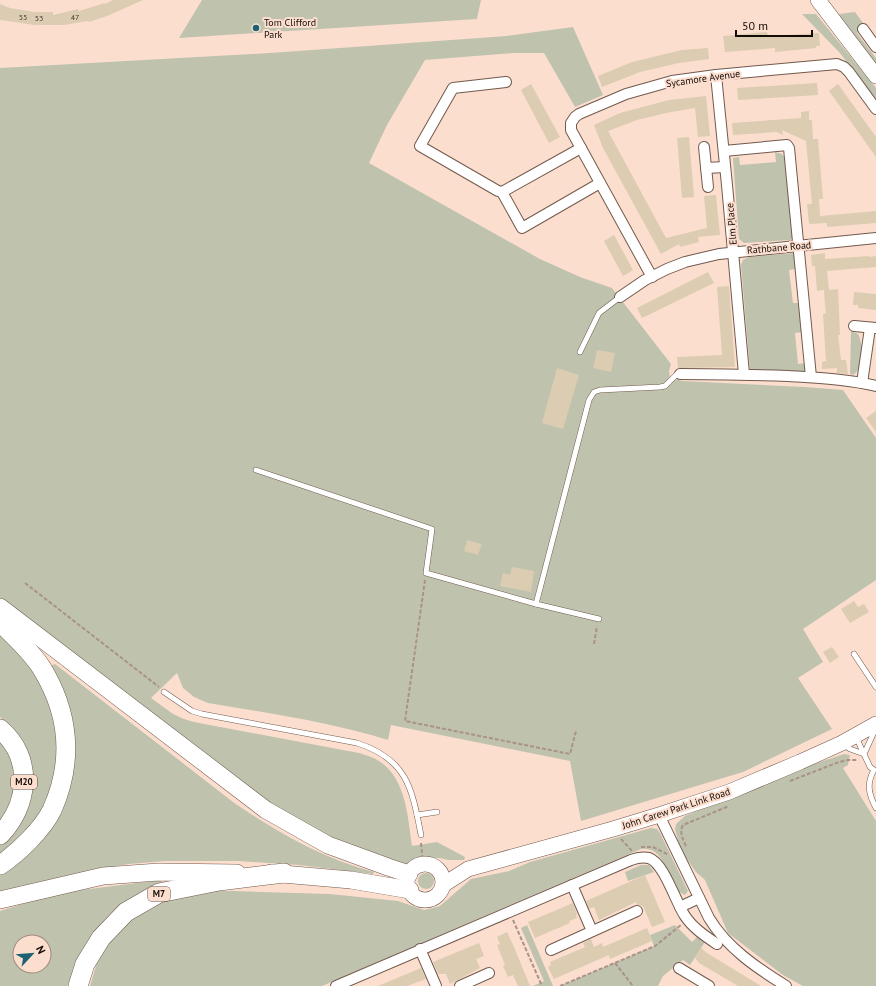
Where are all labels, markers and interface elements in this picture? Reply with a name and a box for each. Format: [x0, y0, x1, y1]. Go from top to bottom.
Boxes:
house number: 55 [19, 12, 27, 22]
house number: 47 [71, 12, 79, 22]
scale bar [736, 12, 812, 38]
house number: 53 [35, 13, 43, 23]
place label: Tom Clifford Park [264, 16, 316, 41]
text: 50 m [742, 18, 768, 33]
marker: Tom Clifford Park [251, 23, 261, 33]
street label: Sycamore Avenue [665, 67, 741, 90]
street label: Elm Place [723, 203, 740, 245]
street label: Rathbane Road [746, 238, 812, 257]
road number: M20 [11, 775, 37, 789]
street label: John Carew Park Link Road [619, 785, 732, 832]
road number: M7 [148, 887, 170, 901]
north arrow [12, 934, 52, 974]
text: N [33, 943, 49, 956]

